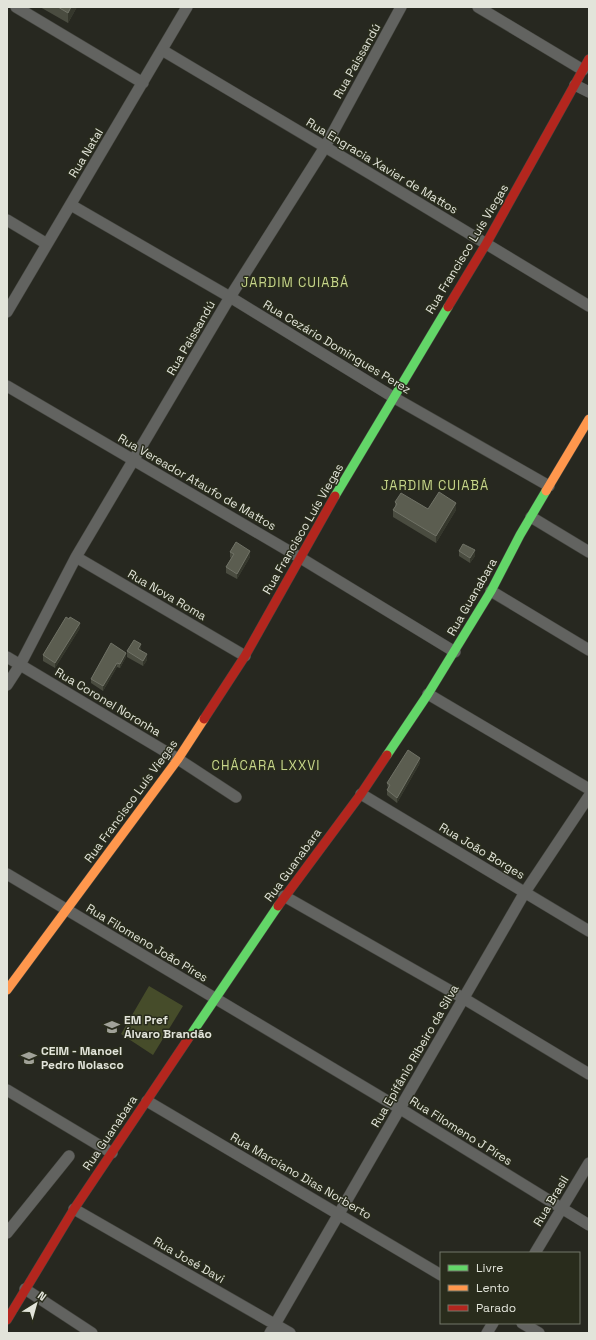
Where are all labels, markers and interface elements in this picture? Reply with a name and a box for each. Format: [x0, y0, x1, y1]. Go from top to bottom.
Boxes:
street label: Rua Paissandú [330, 20, 384, 102]
street label: Rua Engracia Xavier de Mattos [303, 114, 461, 218]
street label: Rua Natal [65, 125, 107, 181]
street label: Rua Francisco Luís Viegas [422, 181, 512, 317]
district label: JARDIM CUIABÁ [241, 274, 349, 291]
street label: Rua Cezário Domingues Perez [260, 296, 414, 398]
street label: Rua Paissandú [163, 298, 219, 378]
street label: Rua Vereador Ataufo de Mattos [115, 430, 279, 534]
street label: Rua Francisco Luís Viegas [259, 461, 347, 597]
district label: JARDIM CUIABÁ [381, 477, 489, 494]
street label: Rua Guanabara [443, 555, 501, 639]
street label: Rua Nova Roma [125, 566, 209, 624]
street label: Rua Coronel Noronha [52, 664, 164, 740]
street label: Rua Francisco Luís Viegas [81, 736, 181, 866]
district label: CHÁCARA LXXVI [212, 757, 320, 774]
street label: Rua João Borges [436, 819, 528, 883]
street label: Rua Guanabara [261, 825, 325, 905]
street label: Rua Filomeno João Píres [83, 900, 211, 986]
street label: Rua Epifânio Ribeiro da Silva [367, 982, 463, 1130]
place label: EM Pref Álvaro Brandão [124, 1012, 212, 1042]
school or university icon: EM Pref Álvaro Brandão [103, 1018, 121, 1036]
place label: CEIM - Manoel Pedro Nolasco [41, 1043, 124, 1073]
school or university icon: CEIM - Manoel Pedro Nolasco [20, 1049, 38, 1067]
street label: Rua Guanabara [79, 1092, 141, 1174]
street label: Rua Filomeno J Píres [407, 1093, 515, 1169]
street label: Rua Marciano Dias Norberto [227, 1129, 375, 1223]
street label: Rua Brasil [530, 1173, 572, 1229]
street label: Rua José Davi [151, 1233, 228, 1287]
legend [440, 1252, 580, 1324]
text: Livre [476, 1260, 503, 1276]
text: Lento [476, 1280, 510, 1296]
north arrow [16, 1284, 56, 1324]
text: N [35, 1288, 49, 1304]
text: Parado [476, 1300, 516, 1316]

